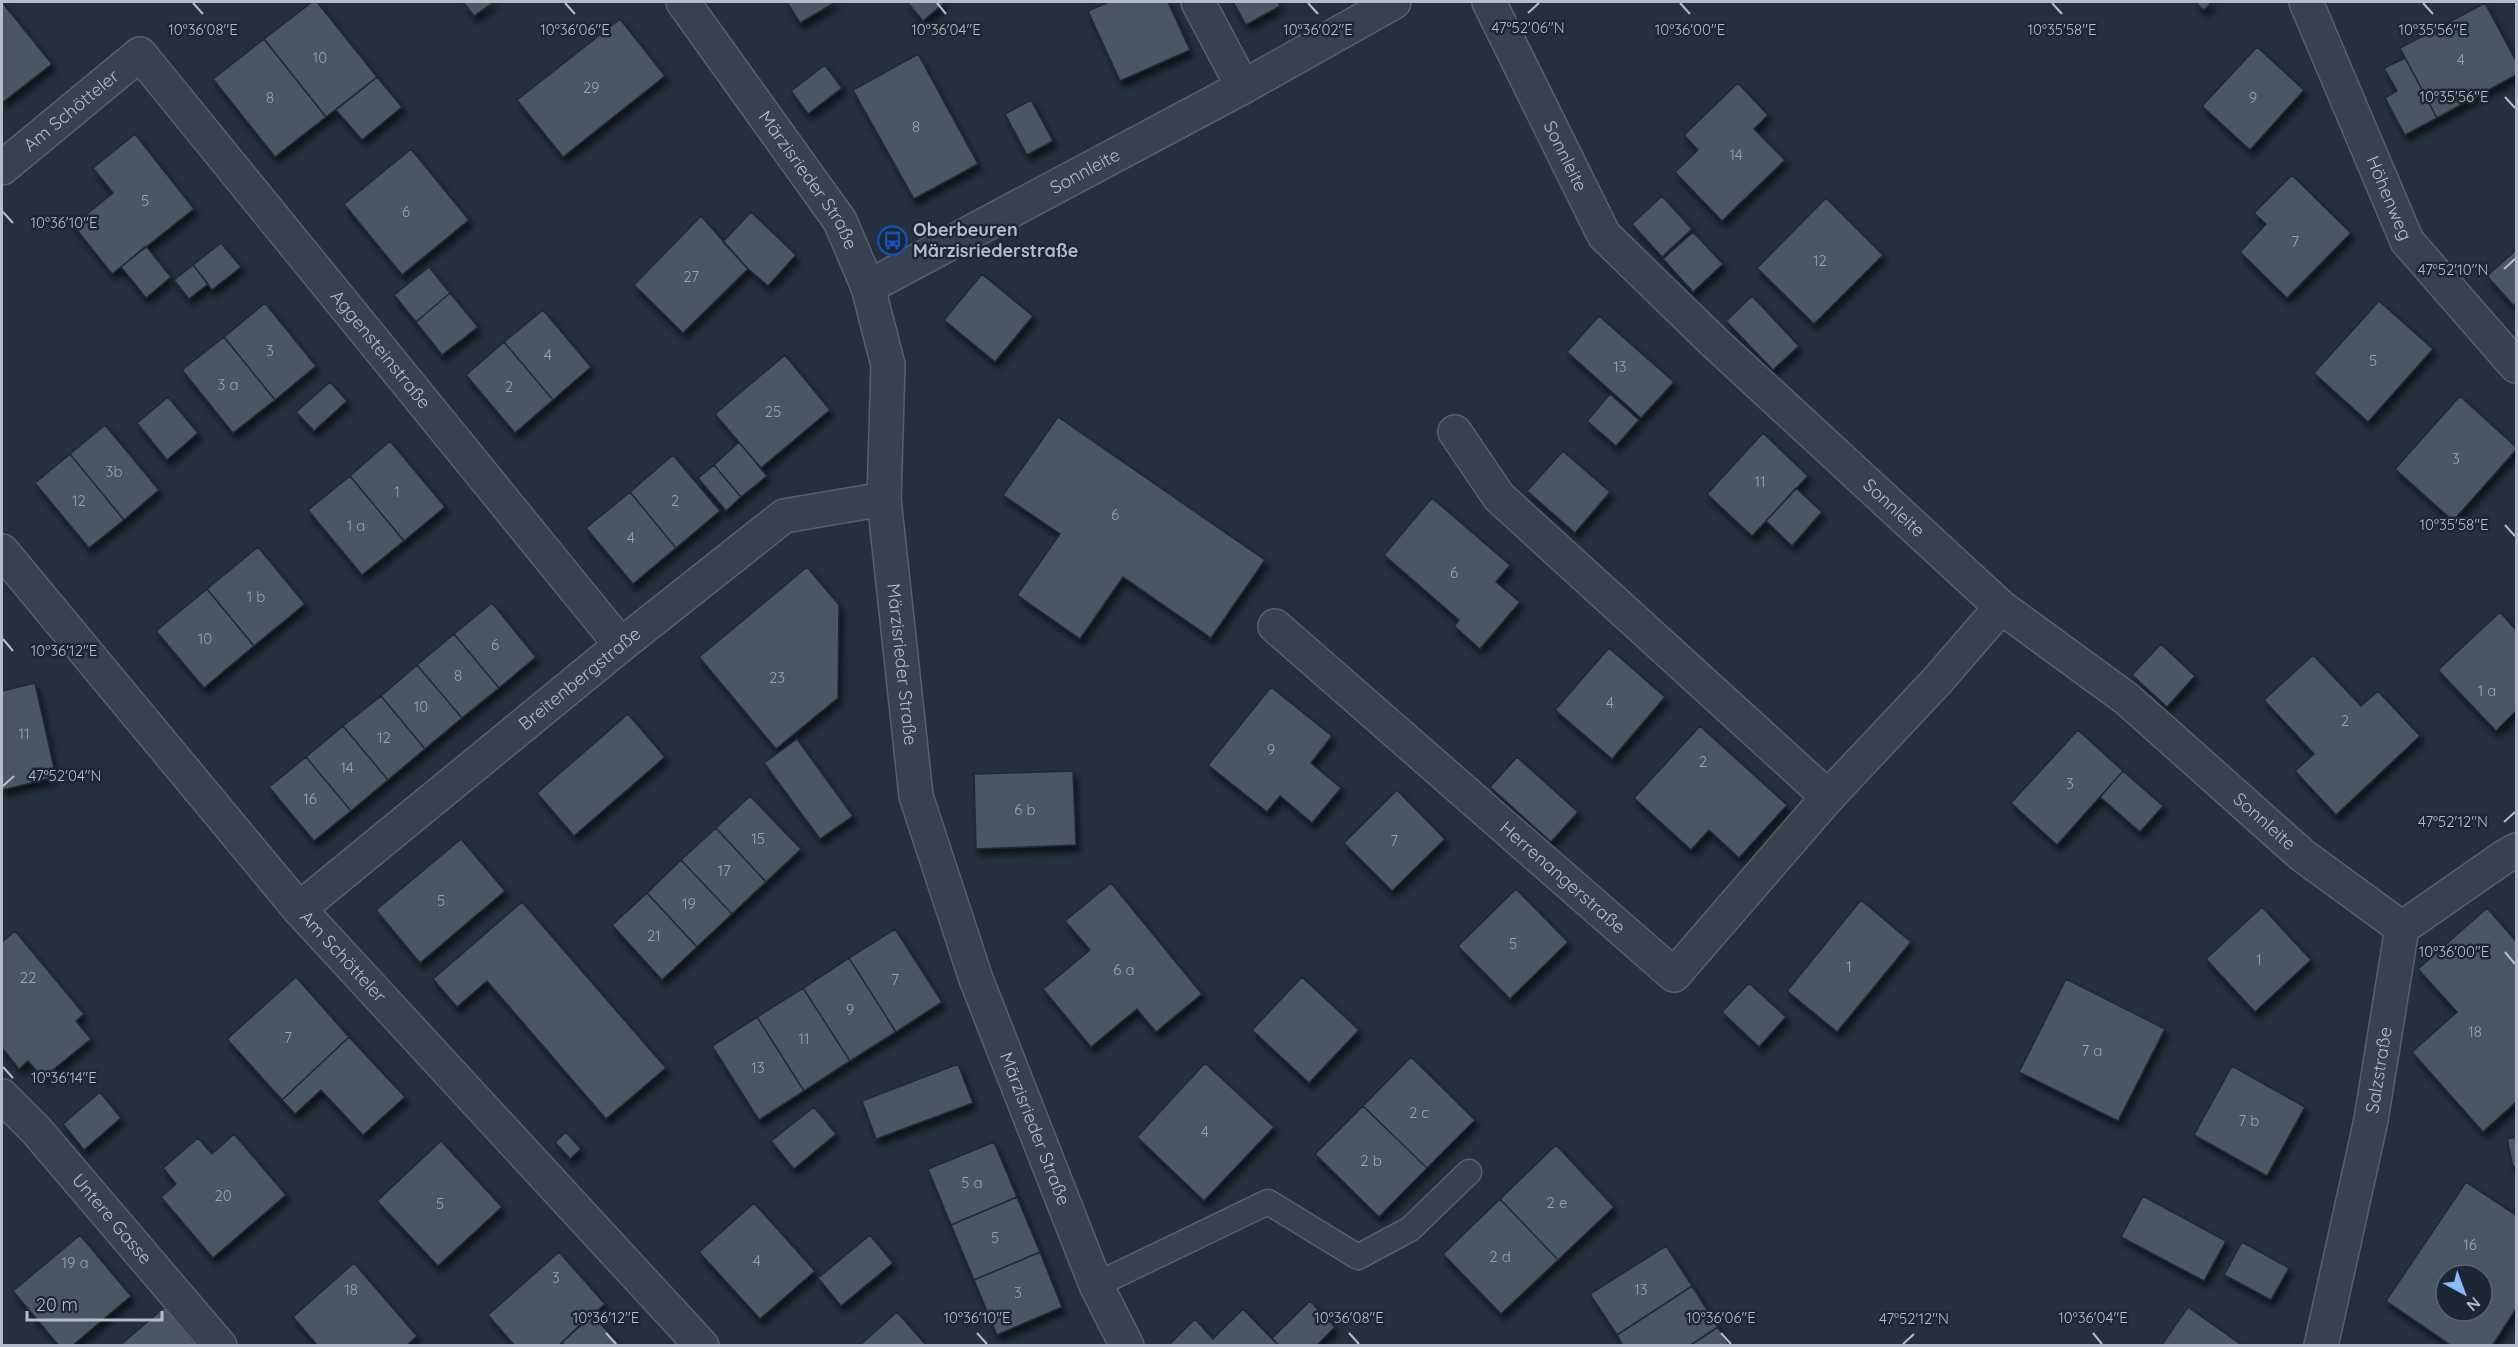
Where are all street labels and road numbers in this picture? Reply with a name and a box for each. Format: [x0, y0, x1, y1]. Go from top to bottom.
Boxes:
street label: Am Schötteler [19, 64, 124, 156]
street label: Märzisrieder Straße [754, 106, 863, 253]
street label: Sonnleite [1538, 117, 1593, 195]
street label: Sonnleite [1046, 143, 1124, 199]
street label: Höhenweg [2361, 152, 2417, 244]
street label: Aggensteinstraße [326, 285, 436, 413]
street label: Sonnleite [1858, 473, 1930, 542]
street label: Märzisrieder Straße [882, 582, 922, 746]
street label: Breitenbergstraße [514, 622, 645, 735]
street label: Sonnleite [2229, 787, 2301, 855]
street label: Herrenangerstraße [1495, 816, 1631, 938]
street label: Am Schötteler [295, 906, 391, 1007]
street label: Salzstraße [2360, 1025, 2397, 1115]
street label: Märzisrieder Straße [995, 1049, 1076, 1209]
street label: Untere Gasse [67, 1169, 157, 1269]

